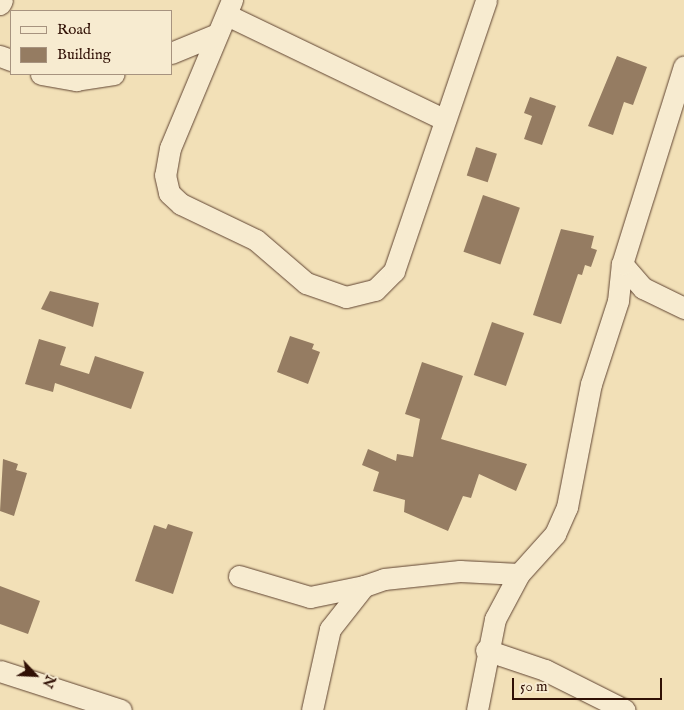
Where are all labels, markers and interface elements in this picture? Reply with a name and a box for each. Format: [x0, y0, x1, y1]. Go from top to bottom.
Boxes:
legend [10, 10, 172, 75]
text: Road [57, 20, 91, 39]
text: Building [57, 45, 111, 64]
north arrow [10, 650, 60, 700]
scale bar [514, 668, 664, 700]
text: N [38, 672, 59, 691]
text: 50 m [520, 677, 548, 696]

